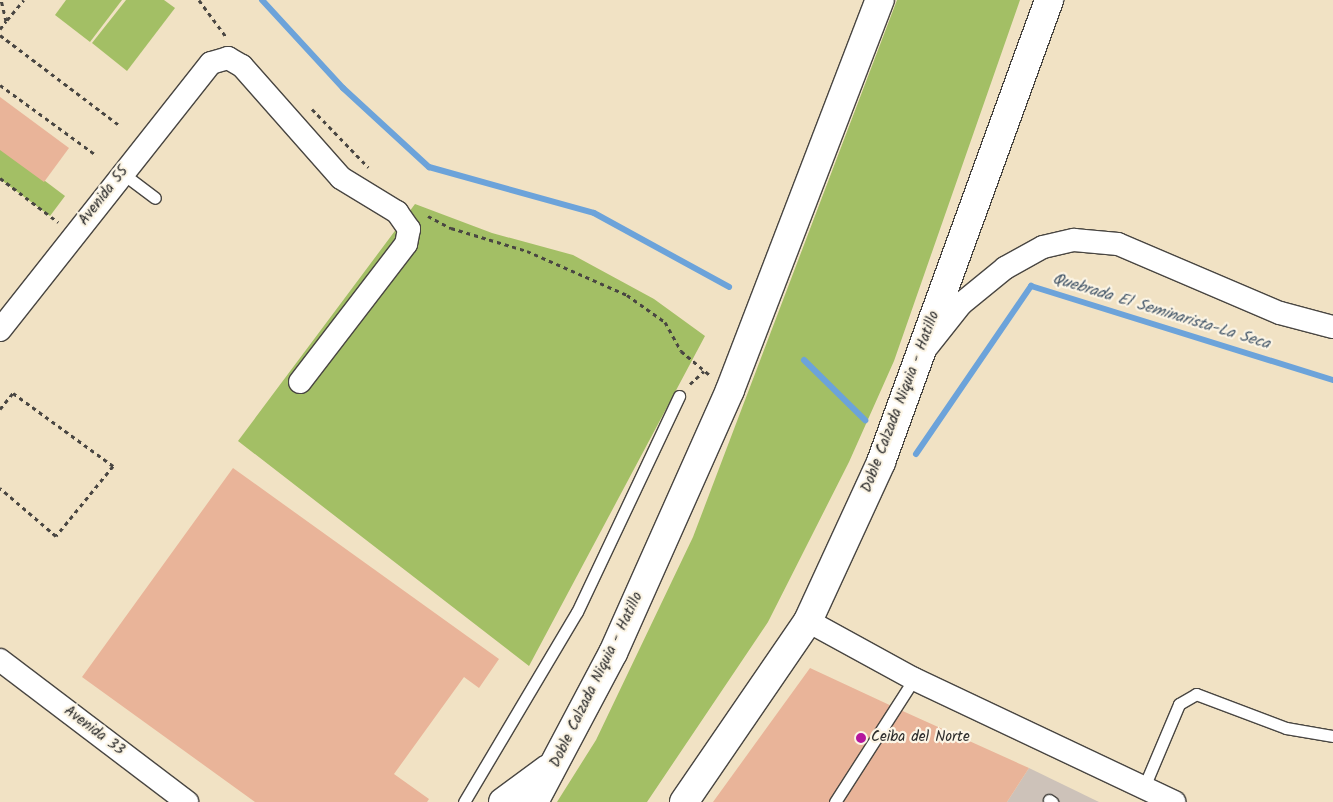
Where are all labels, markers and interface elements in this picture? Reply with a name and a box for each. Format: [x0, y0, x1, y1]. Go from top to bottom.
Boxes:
street label: Avenida 55 [75, 163, 133, 229]
water label: Quebrada El Seminarista-La Seca [1050, 270, 1272, 354]
street label: Doble Calzada Niquia - Hatillo [858, 309, 944, 495]
street label: Doble Calzada Niquia - Hatillo [547, 589, 647, 771]
street label: Avenida 33 [60, 702, 128, 760]
place label: Ceiba del Norte [871, 729, 970, 747]
marker: Ceiba del Norte [855, 732, 867, 744]

